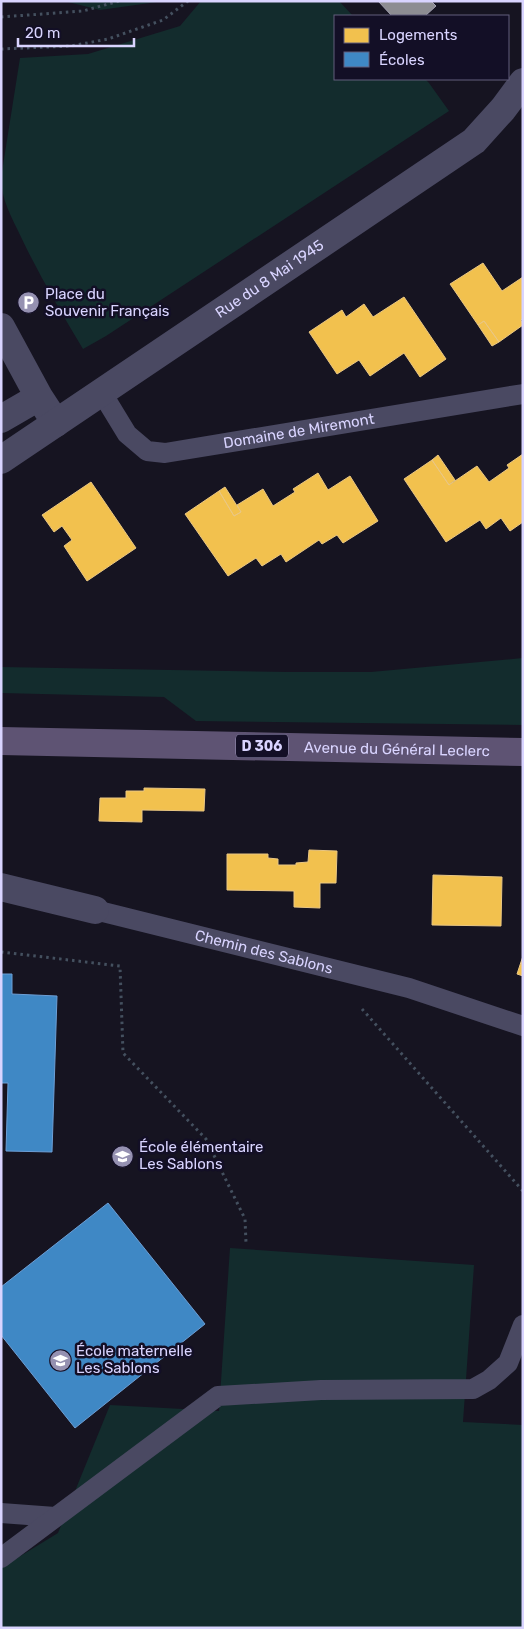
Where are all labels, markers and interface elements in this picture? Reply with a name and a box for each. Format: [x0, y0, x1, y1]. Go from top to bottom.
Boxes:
scale bar [18, 15, 134, 47]
legend [334, 15, 509, 80]
text: 20 m [25, 24, 60, 42]
text: Logements [379, 26, 458, 44]
text: Écoles [379, 51, 425, 69]
street label: Rue du 8 Mai 1945 [212, 236, 327, 322]
place label: Place du Souvenir Français [45, 285, 170, 320]
parking icon: Place du Souvenir Français [17, 291, 41, 315]
street label: Domaine de Miremont [222, 410, 376, 452]
road number: D 306 [236, 734, 288, 758]
street label: Avenue du Général Leclerc [304, 738, 490, 760]
street label: Chemin des Sablons [193, 926, 335, 978]
place label: École élémentaire Les Sablons [139, 1138, 264, 1173]
school or university icon: École élémentaire Les Sablons [111, 1144, 135, 1168]
place label: École maternelle Les Sablons [76, 1342, 192, 1377]
school or university icon: École maternelle Les Sablons [48, 1348, 72, 1372]

